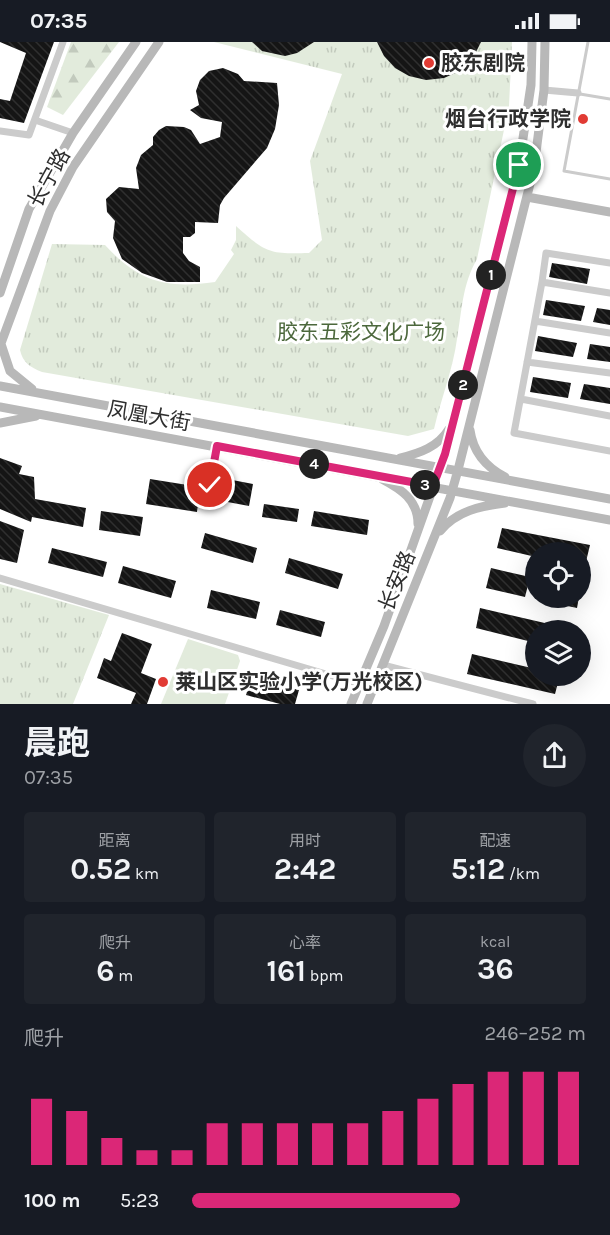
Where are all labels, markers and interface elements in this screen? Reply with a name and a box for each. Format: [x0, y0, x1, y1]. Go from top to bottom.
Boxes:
text: 07:35 [30, 8, 87, 34]
place label: 胶东剧院 [441, 51, 525, 75]
marker: 胶东剧院 [422, 56, 436, 70]
place label: 烟台行政学院 [445, 107, 571, 131]
marker: 烟台行政学院 [576, 112, 590, 126]
pin [493, 139, 544, 190]
street label: 长宁路 [23, 145, 75, 211]
icon: arrive [502, 148, 535, 181]
pin: 1 [476, 260, 506, 290]
text: 1 [488, 265, 494, 284]
park label: 胶东五彩文化广场 [277, 320, 445, 344]
pin: 2 [448, 370, 478, 400]
text: 2 [458, 375, 468, 394]
street label: 凤凰大街 [106, 397, 192, 435]
pin: 4 [299, 449, 329, 479]
text: 4 [309, 454, 319, 473]
pin [184, 459, 235, 510]
icon: check [193, 468, 226, 501]
pin: 3 [410, 470, 440, 500]
text: 3 [420, 475, 430, 494]
map controls [525, 542, 591, 686]
button: locate [525, 542, 591, 608]
street label: 长安路 [374, 547, 420, 615]
button: layers [525, 620, 591, 686]
place label: 莱山区实验小学(万光校区) [175, 670, 423, 694]
marker: 莱山区实验小学(万光校区) [156, 675, 170, 689]
text: 晨跑 [24, 724, 90, 762]
button: share [523, 724, 586, 787]
text: 07:35 [24, 766, 73, 789]
text: 距离 [99, 831, 131, 850]
text: 用时 [289, 831, 321, 850]
text: 配速 [479, 831, 511, 850]
text: 0.52 [70, 851, 131, 887]
text: 2:42 [274, 851, 336, 887]
text: 5:12 [451, 851, 505, 887]
text: km [131, 864, 159, 883]
text: /km [505, 864, 540, 883]
text: kcal [480, 932, 511, 951]
text: 爬升 [99, 933, 131, 952]
text: 心率 [289, 933, 321, 952]
text: 36 [477, 951, 514, 987]
text: 6 [96, 953, 114, 989]
text: 161 [266, 953, 306, 989]
text: m [114, 966, 133, 985]
text: bpm [306, 966, 344, 985]
text: 246–252 m [484, 1022, 586, 1045]
text: 爬升 [24, 1027, 64, 1050]
text: 100 m [24, 1189, 80, 1212]
text: 5:23 [120, 1189, 159, 1212]

